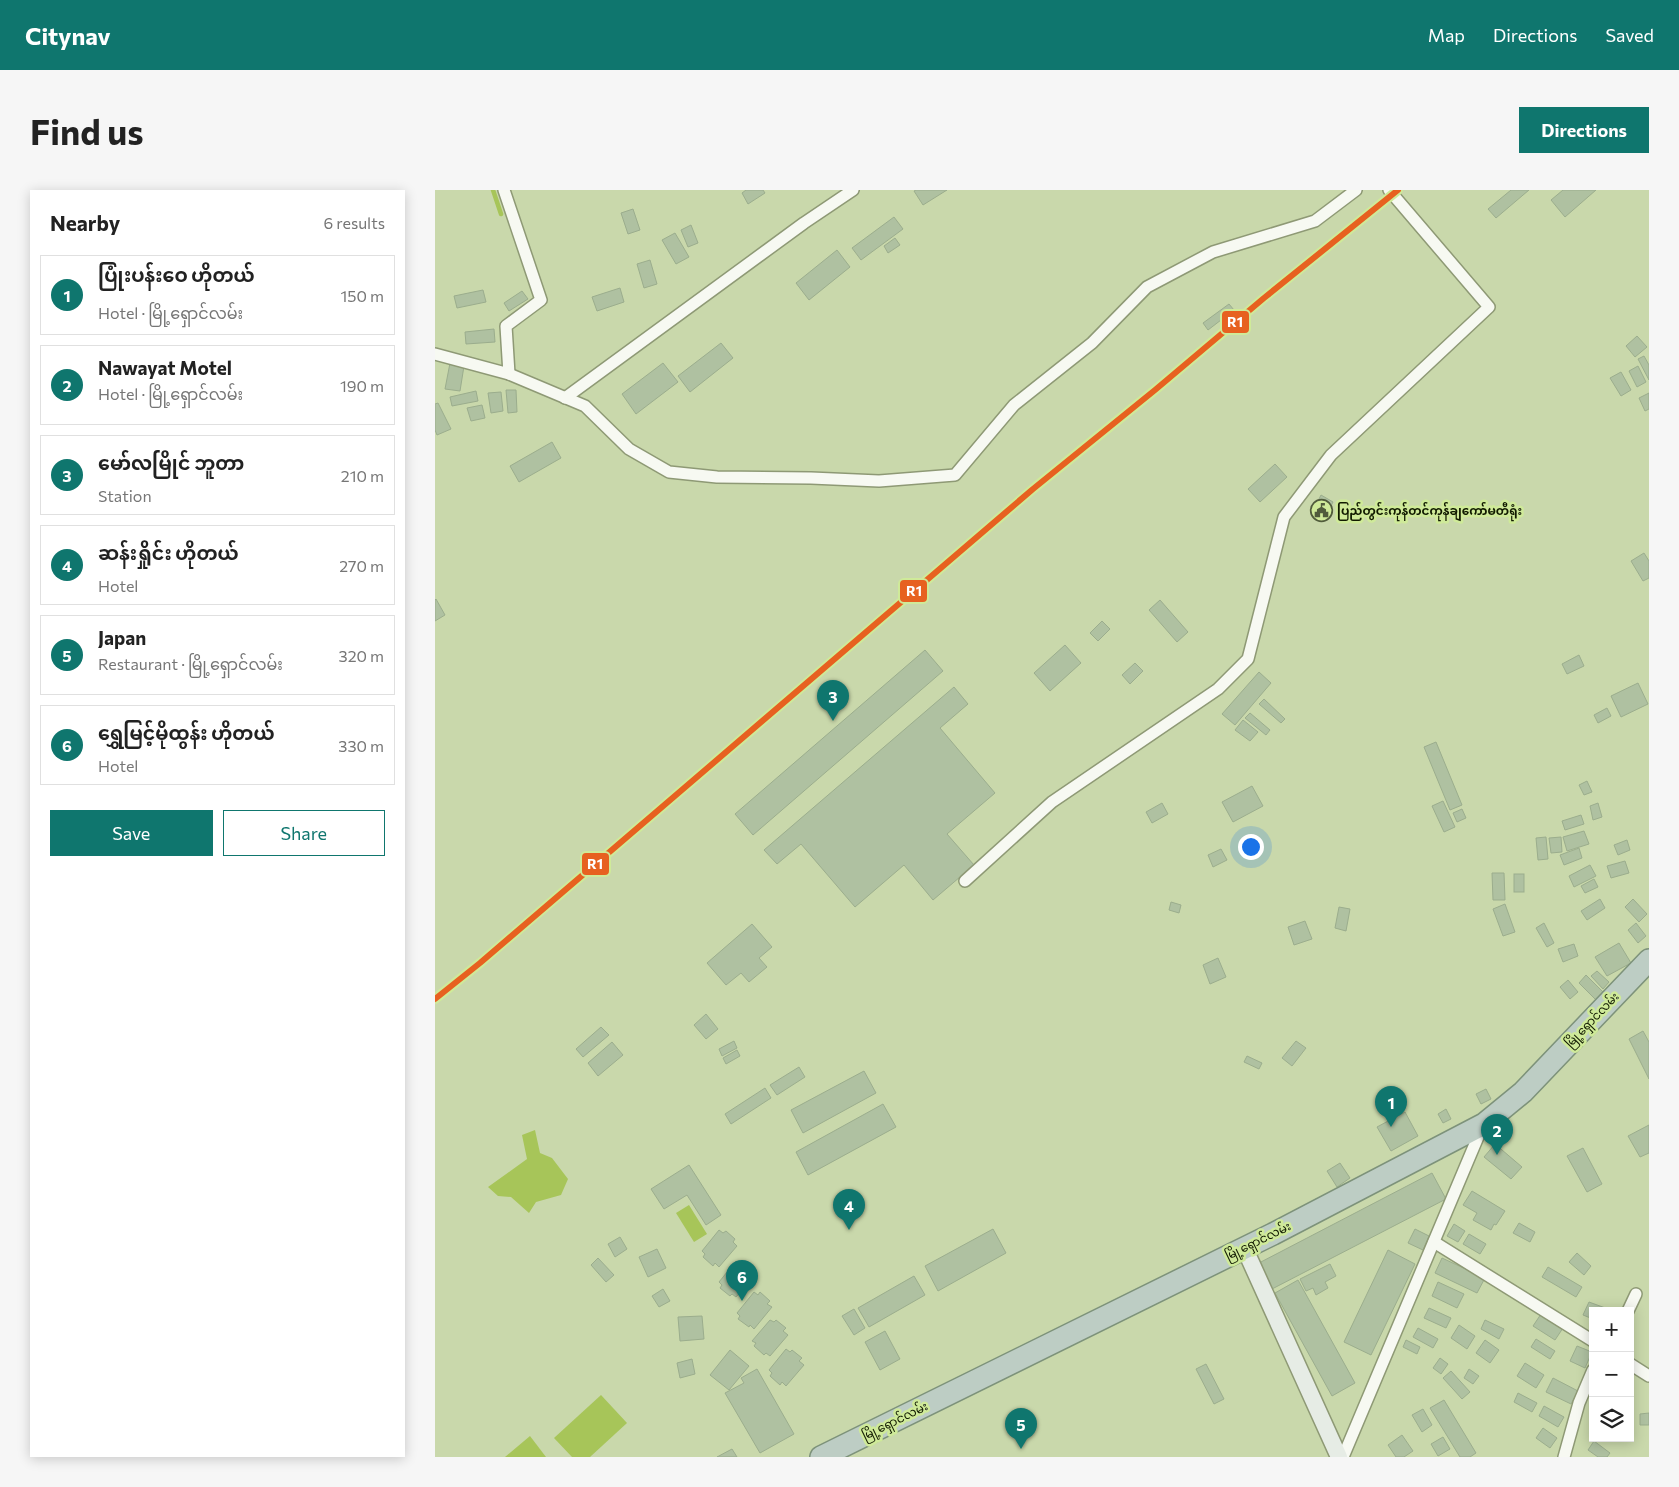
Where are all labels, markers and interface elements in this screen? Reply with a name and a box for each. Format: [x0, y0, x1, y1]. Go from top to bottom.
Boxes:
text: Citynav [25, 21, 111, 50]
text: Map [1428, 24, 1465, 46]
text: Directions [1493, 24, 1577, 46]
text: Saved [1605, 24, 1654, 46]
button: Directions [1519, 107, 1649, 153]
text: Find us [30, 109, 144, 152]
text: Nearby [50, 210, 120, 235]
text: 6 results [324, 213, 385, 232]
text: ပြုံးပန်းဝေ ဟိုတယ် [98, 263, 255, 286]
text: 1 [63, 286, 71, 305]
text: 150 m [341, 286, 384, 305]
text: Hotel · မြို့ရှောင်လမ်း [98, 303, 243, 322]
line badge: R1 [1221, 310, 1250, 334]
text: R1 [1227, 313, 1243, 330]
text: Nawayat Motel [98, 356, 232, 379]
text: 2 [62, 376, 72, 395]
text: 190 m [340, 376, 384, 395]
text: Hotel · မြို့ရှောင်လမ်း [98, 384, 243, 403]
text: မော်လမြိုင် ဘူတာ [98, 451, 244, 474]
text: 3 [62, 466, 72, 485]
text: 210 m [341, 466, 384, 485]
text: Station [98, 486, 152, 505]
public building icon: ပြည်တွင်းကုန်တင်ကုန်ချကော်မတီရုံး [1309, 499, 1333, 523]
place label: ပြည်တွင်းကုန်တင်ကုန်ချကော်မတီရုံး [1337, 501, 1522, 522]
text: ဆန်းရှိုင်း ဟိုတယ် [98, 541, 239, 564]
text: 4 [62, 556, 72, 575]
text: 270 m [339, 556, 384, 575]
text: Hotel [98, 576, 138, 595]
line badge: R1 [899, 579, 928, 603]
text: R1 [906, 582, 922, 599]
text: Japan [98, 626, 146, 649]
text: 5 [62, 646, 72, 665]
text: 320 m [339, 646, 384, 665]
text: Restaurant · မြို့ရှောင်လမ်း [98, 654, 283, 673]
pin: 3 [817, 680, 849, 721]
text: ရွှေမြင့်မိုထွန်း ဟိုတယ် [98, 721, 275, 744]
text: 6 [62, 736, 72, 755]
text: 330 m [338, 736, 384, 755]
text: Hotel [98, 756, 138, 775]
button: Save [50, 810, 213, 856]
button: Share [223, 810, 385, 856]
your location [1238, 834, 1264, 860]
line badge: R1 [581, 852, 610, 876]
text: R1 [587, 855, 603, 872]
street label: မြို့ရှောင်လမ်း [1561, 988, 1624, 1053]
pin: 1 [1375, 1086, 1407, 1127]
pin: 2 [1481, 1114, 1513, 1155]
pin: 4 [833, 1189, 865, 1230]
street label: မြို့ရှောင်လမ်း [1222, 1217, 1294, 1266]
pin: 6 [726, 1260, 758, 1301]
map controls [1589, 1307, 1634, 1442]
button: + [1589, 1307, 1634, 1352]
button: − [1589, 1352, 1634, 1397]
street label: မြို့ရှောင်လမ်း [859, 1397, 931, 1446]
button: layers [1589, 1397, 1634, 1442]
pin: 5 [1005, 1408, 1037, 1449]

